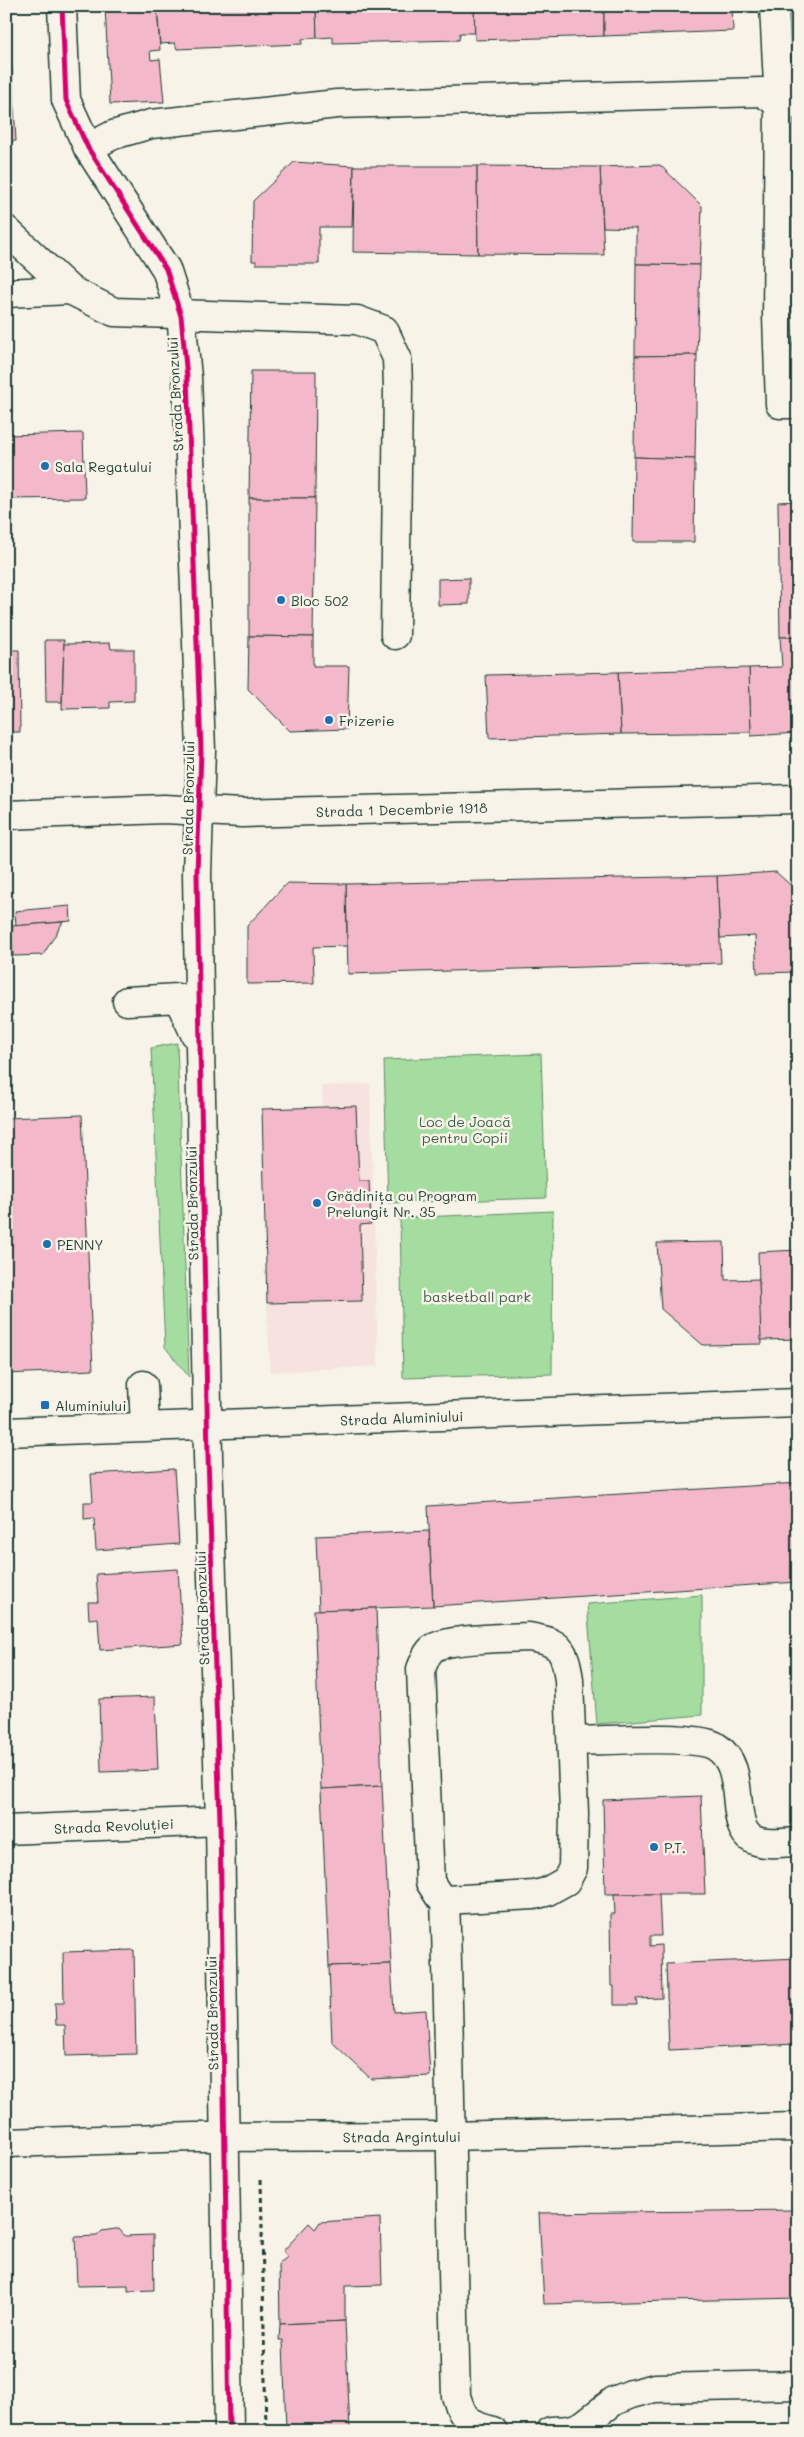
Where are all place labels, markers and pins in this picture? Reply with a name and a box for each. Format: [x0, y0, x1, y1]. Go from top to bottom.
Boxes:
place label: Sala Regatului [55, 457, 152, 476]
marker: Sala Regatului [39, 460, 51, 472]
place label: Bloc 502 [291, 591, 349, 610]
marker: Bloc 502 [275, 594, 287, 606]
place label: Frizerie [339, 711, 395, 730]
marker: Frizerie [323, 714, 335, 726]
place label: Grădinița cu Program Prelungit Nr. 35 [327, 1186, 477, 1221]
marker: Grădinița cu Program Prelungit Nr. 35 [311, 1197, 323, 1209]
place label: PENNY [57, 1235, 103, 1254]
marker: PENNY [41, 1238, 53, 1250]
place label: Aluminiului [55, 1396, 126, 1415]
marker: Aluminiului [39, 1399, 51, 1411]
place label: P.T. [664, 1838, 686, 1857]
marker: P.T. [648, 1841, 660, 1853]

